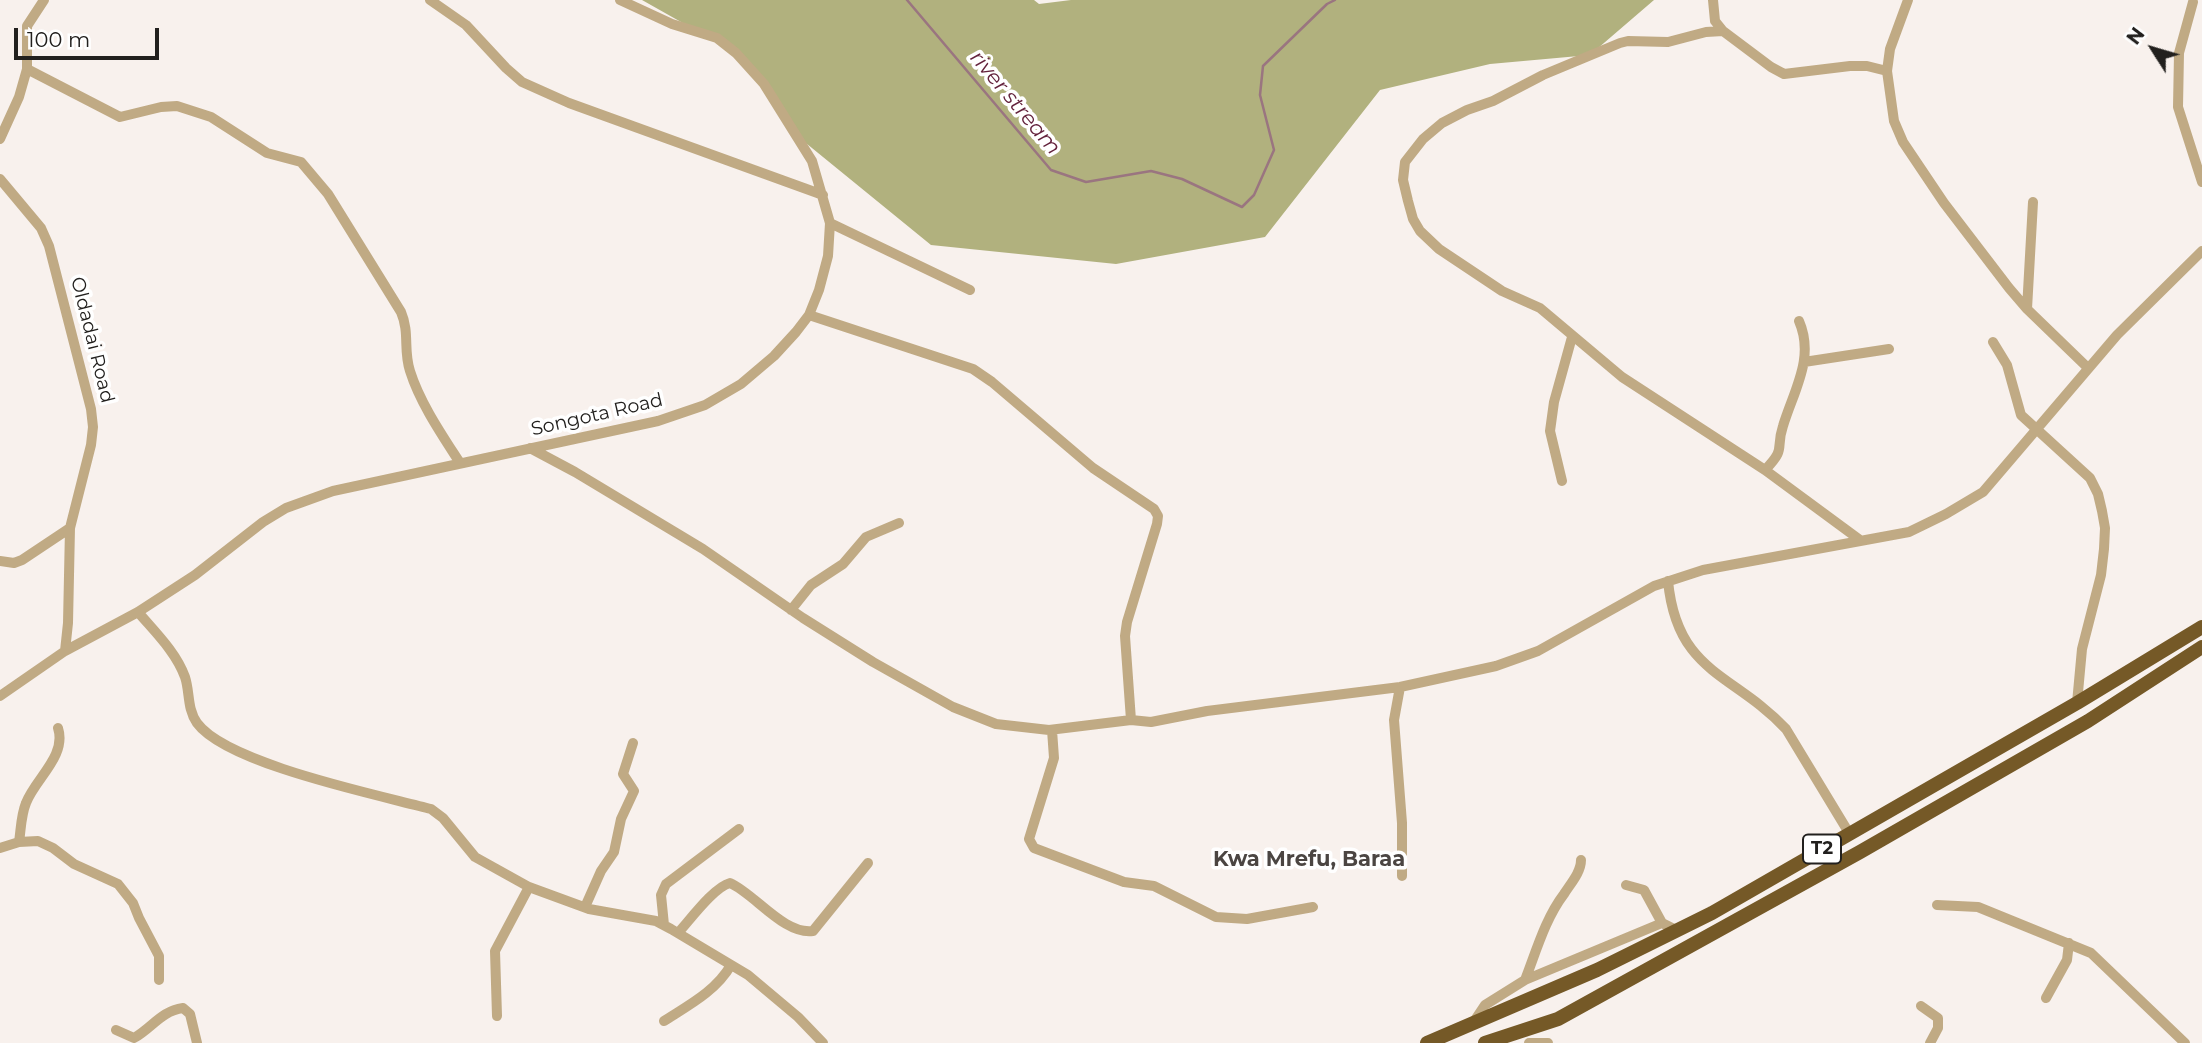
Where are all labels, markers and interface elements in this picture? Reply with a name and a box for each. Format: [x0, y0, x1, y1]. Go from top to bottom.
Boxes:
scale bar [18, 14, 163, 58]
north arrow [2118, 14, 2188, 84]
text: N [2122, 23, 2150, 49]
text: 100 m [27, 27, 90, 52]
water label: river stream [964, 46, 1066, 160]
street label: Oldadai Road [65, 275, 119, 405]
street label: Songota Road [529, 389, 665, 441]
road number: T2 [1803, 834, 1841, 864]
district label: Kwa Mrefu, Baraa [1213, 847, 1405, 873]

